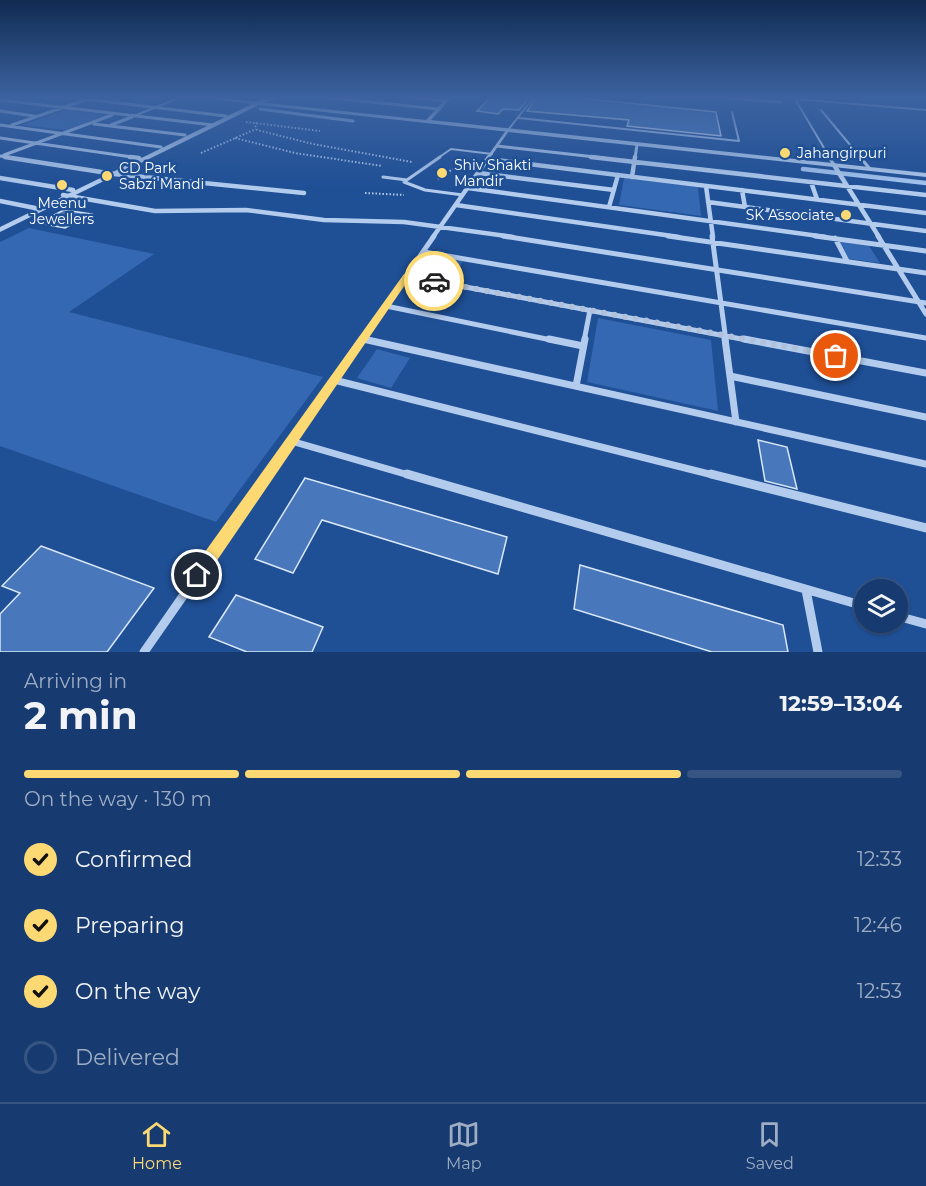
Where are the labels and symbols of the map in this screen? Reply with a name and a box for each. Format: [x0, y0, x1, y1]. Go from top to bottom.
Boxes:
place label: Jahangirpuri [796, 144, 887, 162]
marker: Jahangirpuri [778, 146, 792, 160]
place label: Shiv Shakti Mandir [454, 156, 531, 190]
place label: CD Park Sabzi Mandi [119, 159, 204, 193]
marker: Shiv Shakti Mandir [435, 166, 449, 180]
marker: CD Park Sabzi Mandi [100, 169, 114, 183]
marker: Meenu Jewellers [55, 178, 69, 192]
place label: Meenu Jewellers [29, 194, 94, 228]
place label: SK Associate [746, 206, 834, 224]
marker: SK Associate [839, 208, 853, 222]
courier [404, 251, 464, 311]
pin [810, 330, 861, 381]
pin [171, 549, 222, 600]

